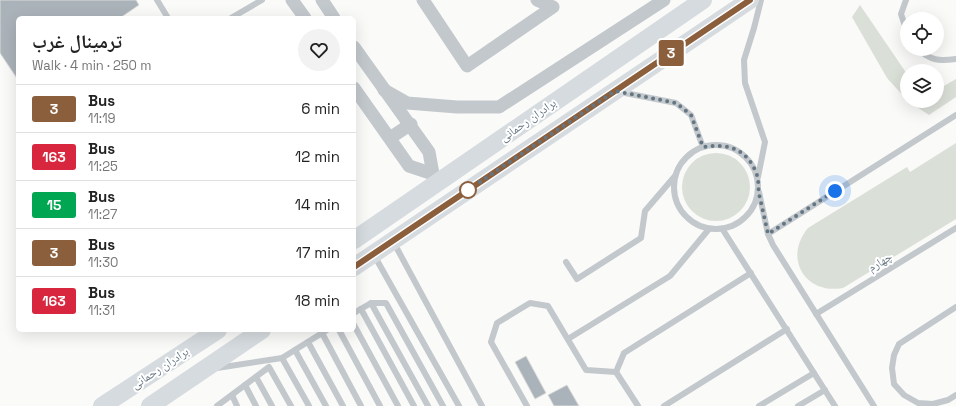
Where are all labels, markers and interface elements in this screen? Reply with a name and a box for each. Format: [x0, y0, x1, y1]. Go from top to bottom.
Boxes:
map controls [900, 12, 944, 108]
button: locate [900, 12, 944, 56]
text: ترمینال غرب [32, 29, 122, 54]
button: heart [298, 29, 340, 71]
line badge: 3 [658, 40, 684, 66]
text: 3 [667, 44, 675, 62]
text: Walk · 4 min · 250 m [32, 57, 151, 74]
button: layers [900, 64, 944, 108]
text: Bus [88, 91, 115, 110]
street label: برادران رحمانی [497, 95, 559, 145]
text: 6 min [301, 99, 340, 118]
text: 3 [50, 100, 58, 118]
text: 11:19 [88, 110, 116, 127]
text: Bus [88, 139, 115, 158]
text: 12 min [295, 147, 340, 166]
text: 163 [42, 148, 66, 166]
text: 11:25 [88, 158, 118, 175]
unlabelled marker [459, 181, 477, 199]
your location [825, 181, 845, 201]
text: Bus [88, 187, 115, 206]
text: 14 min [295, 195, 340, 214]
text: 15 [47, 196, 61, 214]
text: 11:27 [88, 206, 117, 223]
text: Bus [88, 235, 115, 254]
text: 17 min [296, 243, 340, 262]
text: 3 [50, 244, 58, 262]
street label: چهارم [865, 248, 895, 275]
text: 11:30 [88, 254, 118, 271]
text: Bus [88, 283, 115, 302]
text: 18 min [295, 291, 340, 310]
text: 163 [42, 292, 66, 310]
text: 11:31 [88, 302, 115, 319]
street label: برادران رحمانی [128, 343, 192, 393]

